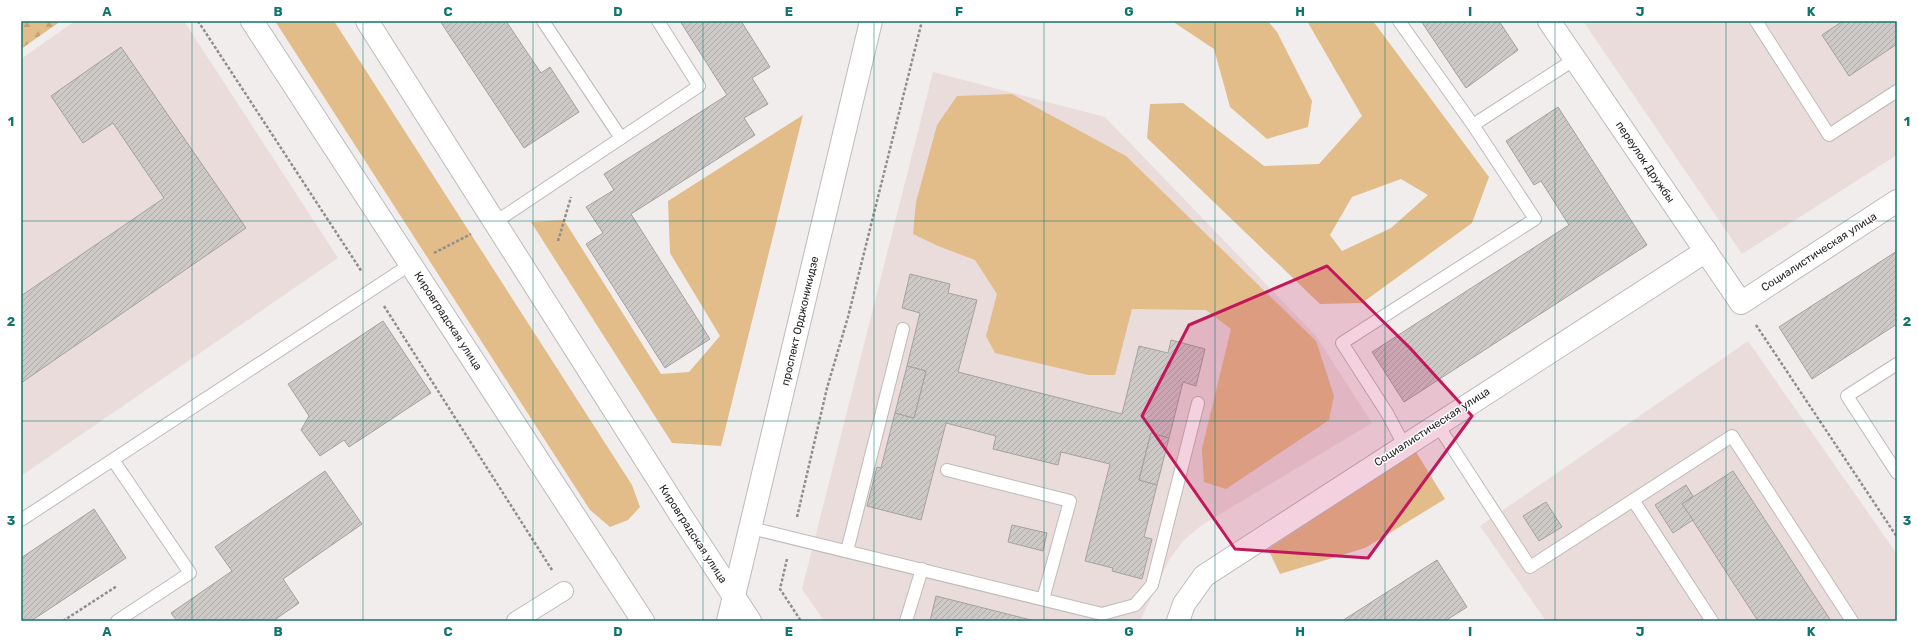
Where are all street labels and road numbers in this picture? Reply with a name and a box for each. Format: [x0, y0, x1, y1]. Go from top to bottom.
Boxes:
street label: переулок Дружбы [1613, 119, 1677, 205]
street label: Социалистическая улица [1759, 210, 1879, 294]
street label: проспект Орджоникидзе [779, 255, 821, 387]
street label: Кировградская улица [411, 269, 485, 373]
street label: Социалистическая улица [1372, 385, 1492, 469]
street label: Кировградская улица [656, 482, 730, 586]

